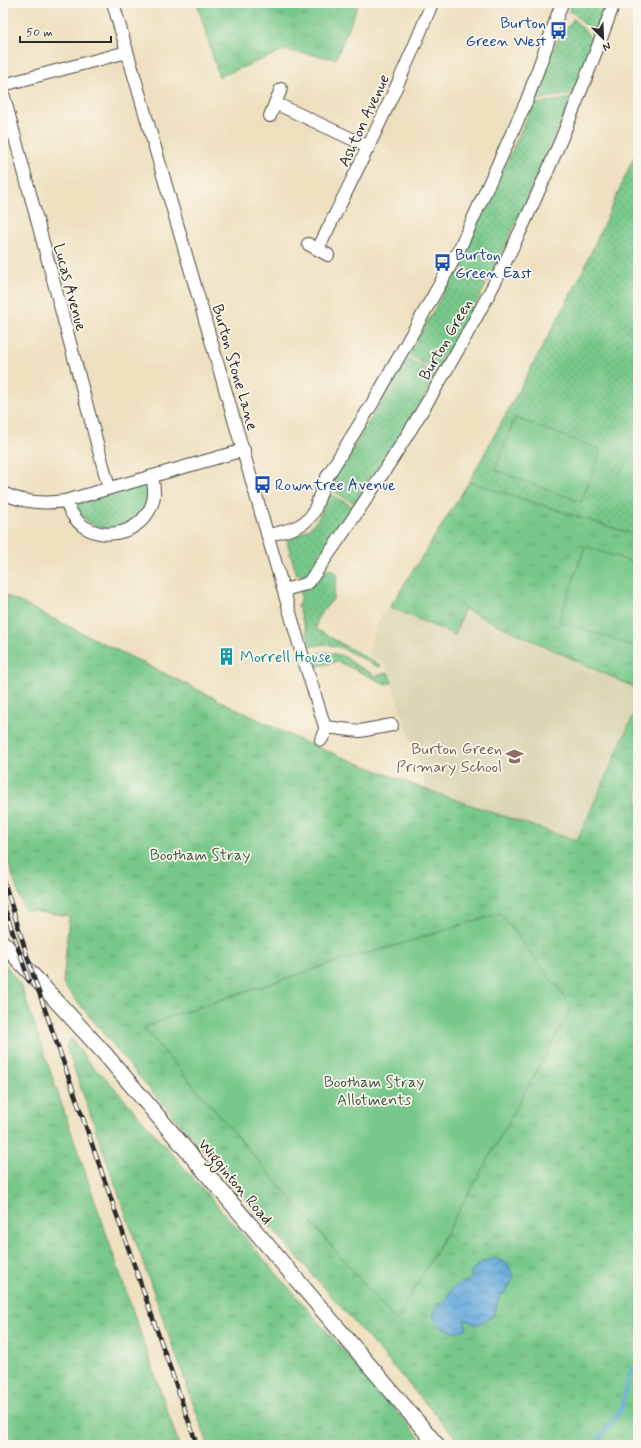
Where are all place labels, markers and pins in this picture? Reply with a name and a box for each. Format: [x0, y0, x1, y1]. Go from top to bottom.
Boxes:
place label: Burton Green West [465, 13, 546, 52]
bus stop icon: Burton Green West [549, 21, 569, 41]
place label: Burton Green East [455, 245, 532, 284]
bus stop icon: Burton Green East [432, 253, 452, 273]
bus stop icon: Rowntree Avenue [252, 474, 272, 494]
place label: Rowntree Avenue [275, 475, 396, 496]
building icon: Morrell House [217, 646, 237, 666]
place label: Morrell House [240, 647, 333, 668]
place label: Burton Green Primary School [396, 739, 502, 778]
school or university icon: Burton Green Primary School [505, 747, 525, 767]

